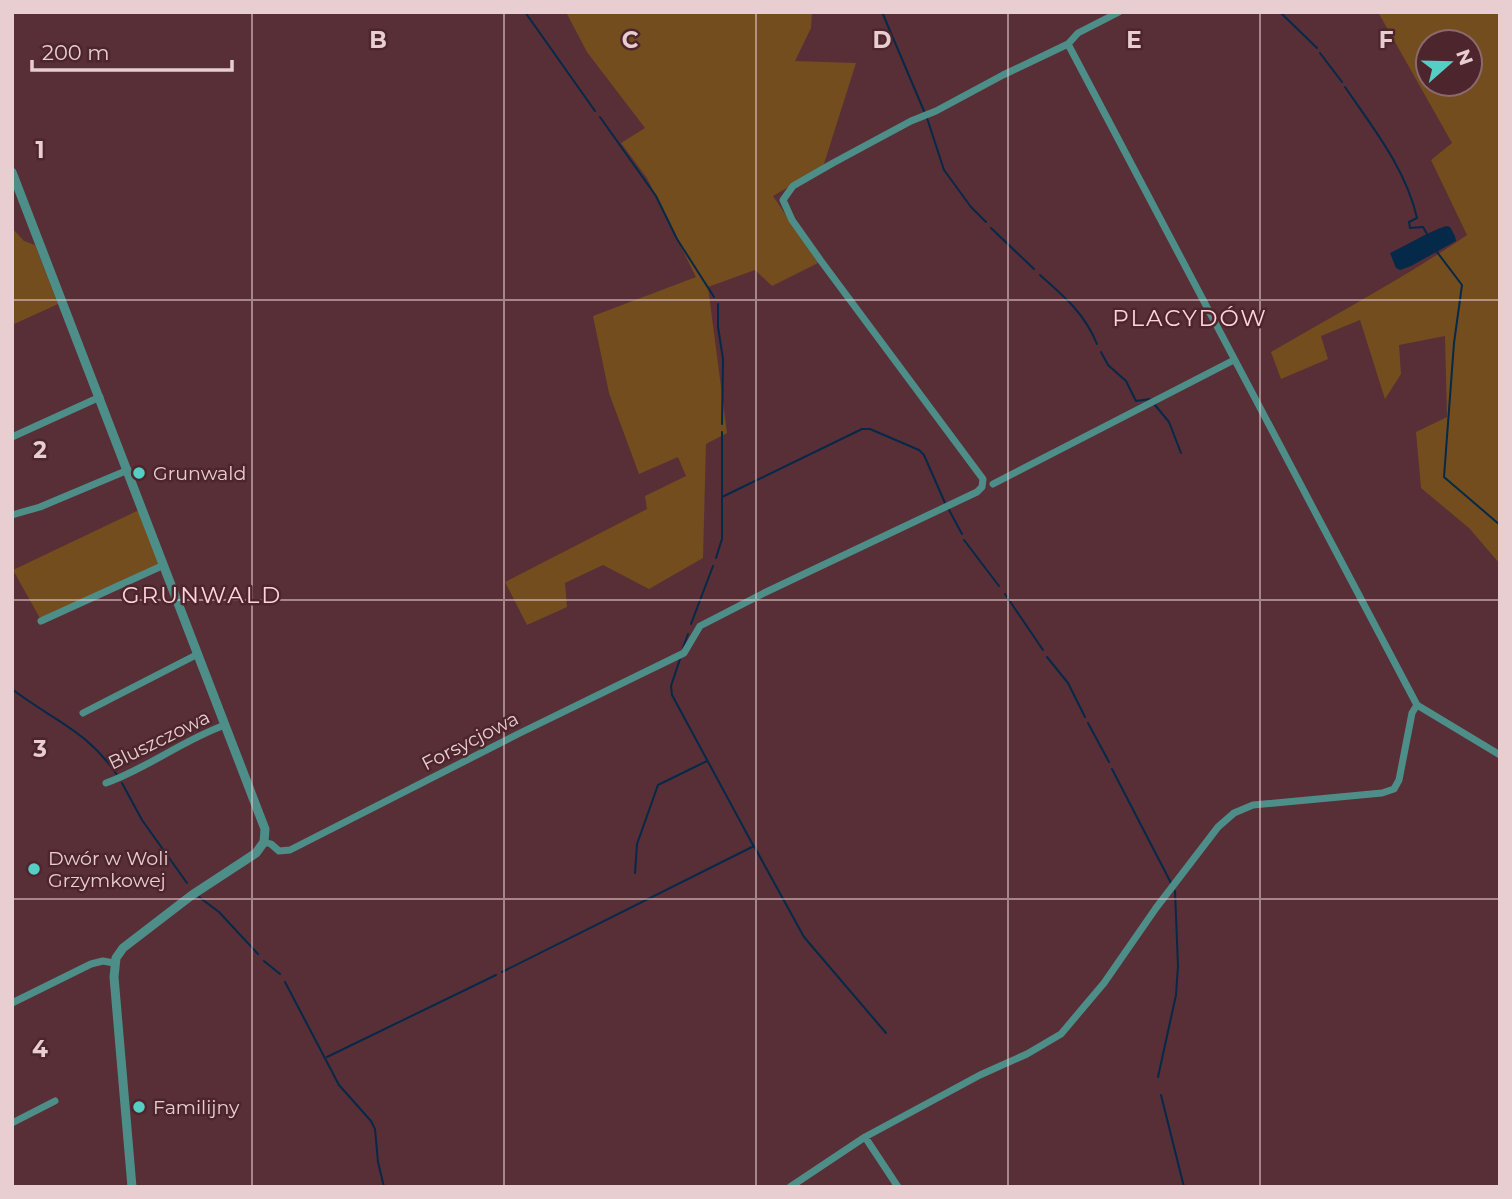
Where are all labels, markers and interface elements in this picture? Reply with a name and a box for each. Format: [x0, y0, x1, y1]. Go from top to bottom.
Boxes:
text: B [369, 26, 387, 54]
text: C [622, 26, 639, 54]
text: D [873, 26, 892, 54]
text: E [1126, 26, 1142, 54]
text: F [1379, 26, 1394, 54]
scale bar [32, 28, 231, 72]
north arrow [1414, 28, 1484, 98]
text: 200 m [42, 40, 109, 65]
text: N [1451, 46, 1478, 69]
text: 1 [35, 136, 45, 164]
district label: PLACYDÓW [1112, 304, 1268, 332]
text: 2 [33, 436, 47, 464]
place label: Grunwald [153, 462, 246, 485]
marker: Grunwald [131, 465, 147, 481]
district label: GRUNWALD [122, 581, 282, 609]
street label: Bluszczowa [104, 705, 214, 775]
street label: Forsycjowa [418, 707, 522, 775]
text: 3 [32, 735, 47, 763]
place label: Dwór w Woli Grzymkowej [48, 847, 169, 892]
marker: Dwór w Woli Grzymkowej [26, 861, 42, 877]
text: 4 [32, 1035, 48, 1063]
place label: Familijny [153, 1096, 240, 1119]
marker: Familijny [131, 1099, 147, 1115]

